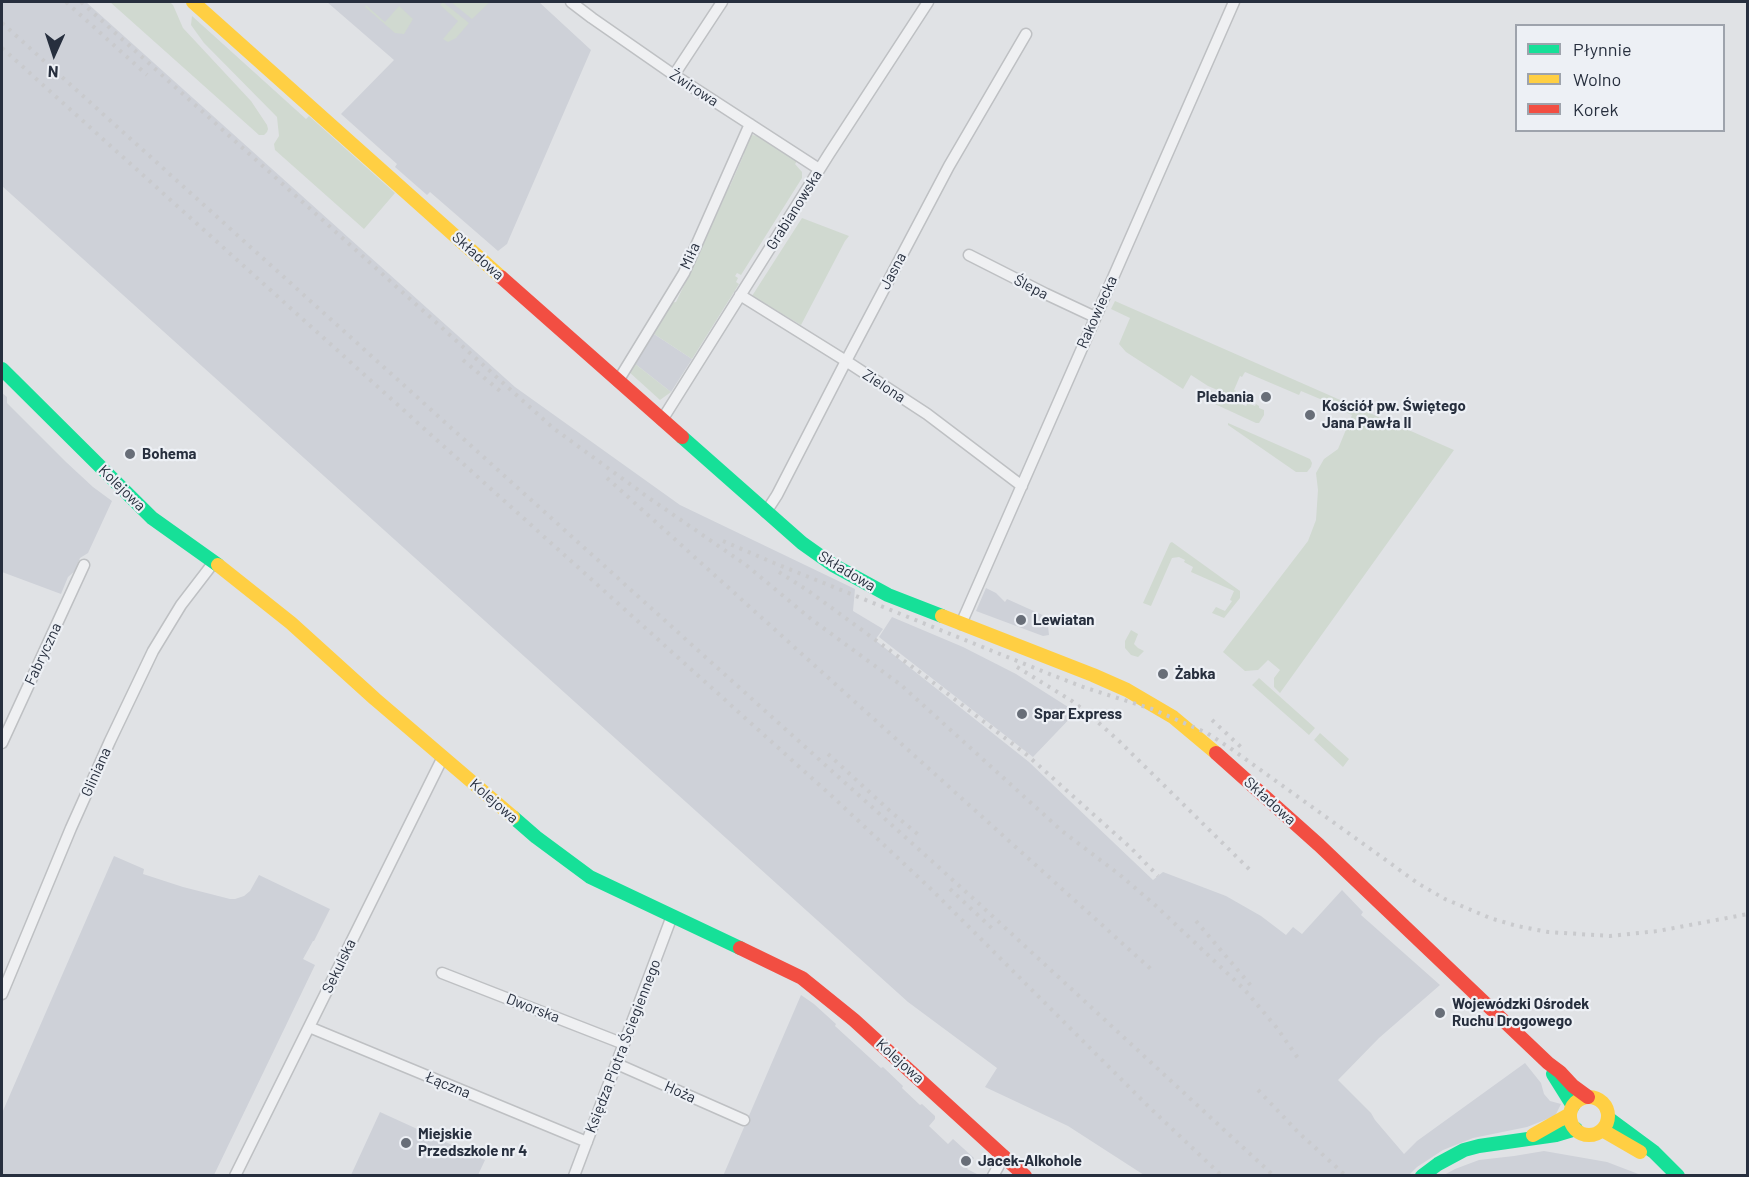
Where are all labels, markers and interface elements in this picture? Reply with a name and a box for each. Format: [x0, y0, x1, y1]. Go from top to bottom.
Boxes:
north arrow [24, 24, 84, 84]
legend [1515, 24, 1725, 132]
text: Płynnie [1573, 38, 1632, 60]
text: N [47, 63, 59, 82]
street label: Żwirowa [666, 66, 722, 110]
text: Wolno [1573, 68, 1621, 90]
text: Korek [1573, 98, 1619, 120]
street label: Grabianowska [762, 167, 826, 253]
street label: Składowa [448, 228, 508, 284]
street label: Miła [676, 240, 704, 272]
street label: Jasna [876, 249, 910, 293]
street label: Ślepa [1011, 271, 1051, 303]
street label: Rakowiecka [1073, 273, 1121, 351]
street label: Zielona [859, 366, 909, 406]
place label: Plebania [1197, 388, 1254, 406]
marker: Plebania [1259, 390, 1273, 404]
place label: Kościół pw. Świętego Jana Pawła II [1322, 397, 1466, 432]
marker: Kościół pw. Świętego Jana Pawła II [1303, 408, 1317, 422]
place label: Bohema [142, 445, 196, 463]
marker: Bohema [123, 447, 137, 461]
street label: Kolejowa [95, 461, 149, 515]
street label: Składowa [815, 547, 879, 595]
place label: Lewiatan [1033, 611, 1094, 629]
marker: Lewiatan [1014, 613, 1028, 627]
street label: Fabryczna [21, 620, 65, 688]
place label: Żabka [1175, 665, 1215, 683]
marker: Żabka [1156, 667, 1170, 681]
place label: Spar Express [1034, 705, 1122, 723]
marker: Spar Express [1015, 707, 1029, 721]
street label: Gliniana [77, 745, 115, 799]
street label: Składowa [1240, 773, 1300, 829]
street label: Kolejowa [466, 775, 522, 827]
street label: Sekulska [318, 936, 360, 996]
street label: Księdza Piotra Ściegiennego [582, 957, 664, 1135]
street label: Dworska [504, 990, 562, 1026]
place label: Wojewódzki Ośrodek Ruchu Drogowego [1452, 995, 1589, 1030]
marker: Wojewódzki Ośrodek Ruchu Drogowego [1433, 1006, 1447, 1020]
street label: Kolejowa [872, 1035, 928, 1087]
street label: Łączna [423, 1068, 473, 1102]
street label: Hoża [662, 1077, 698, 1107]
place label: Miejskie Przedszkole nr 4 [418, 1125, 527, 1160]
marker: Miejskie Przedszkole nr 4 [399, 1136, 413, 1150]
place label: Jacek-Alkohole [978, 1152, 1082, 1170]
marker: Jacek-Alkohole [959, 1154, 973, 1168]

